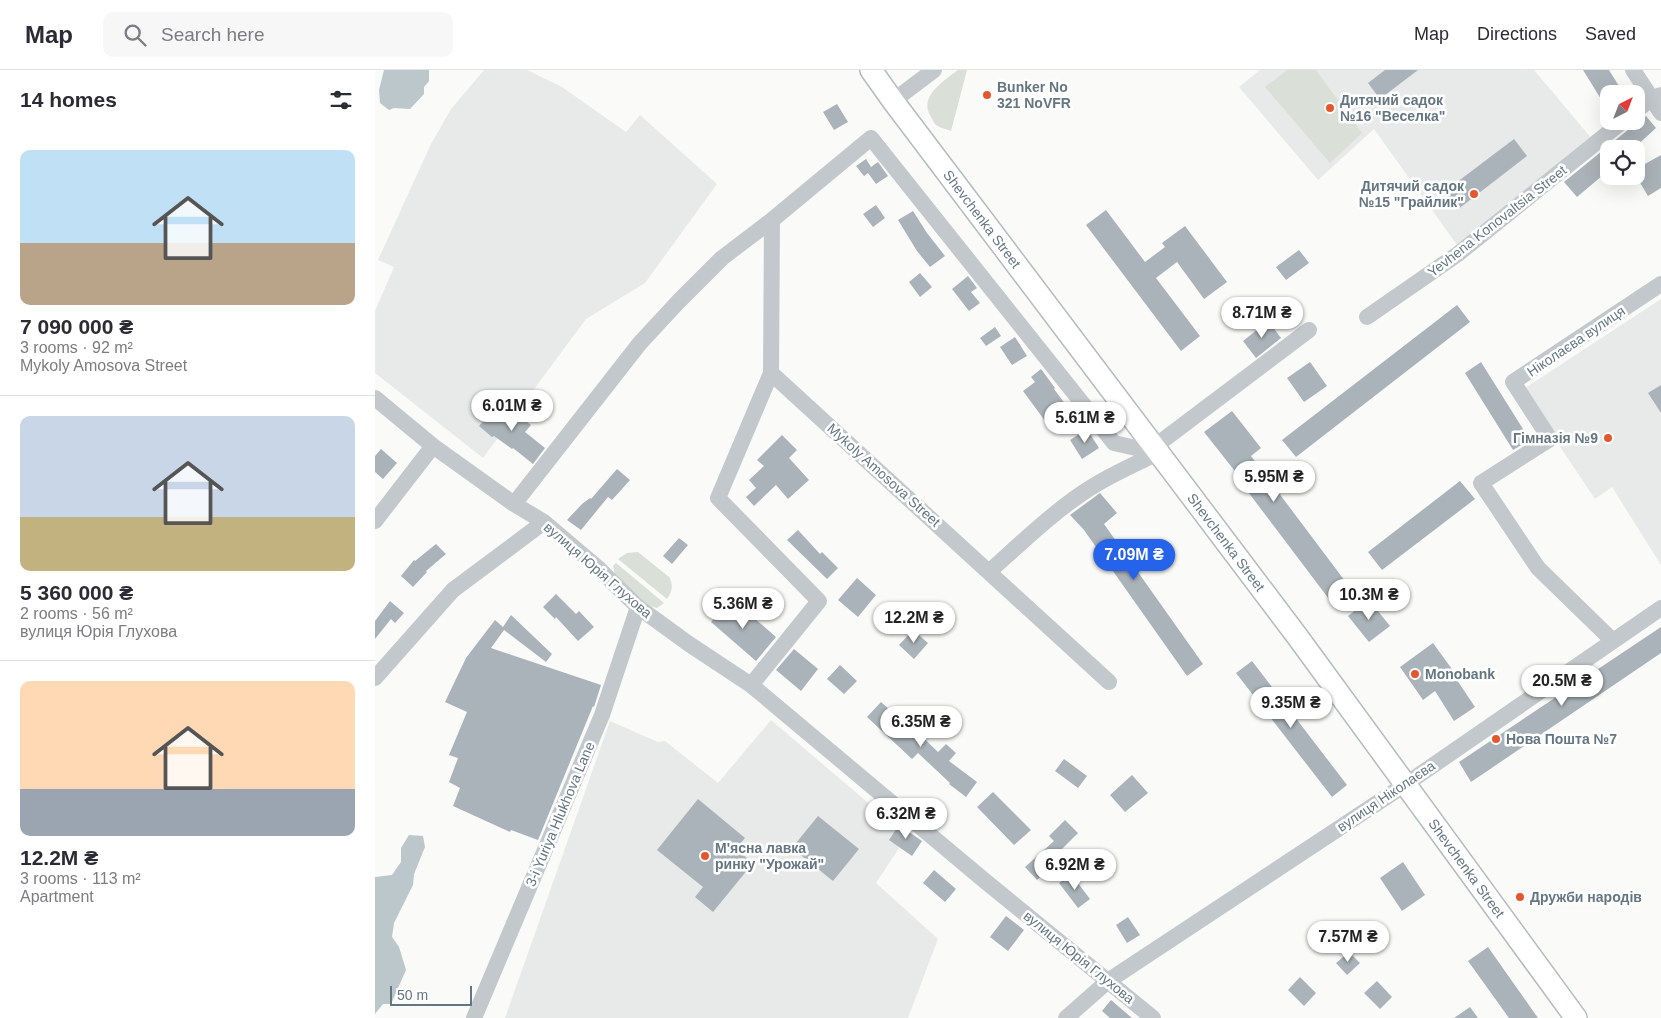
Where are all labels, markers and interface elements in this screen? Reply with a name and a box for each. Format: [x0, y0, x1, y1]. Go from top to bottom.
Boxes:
search box [103, 12, 453, 57]
text: Map [25, 21, 73, 48]
icon: search [121, 21, 149, 49]
text: Search here [161, 24, 265, 45]
text: Map [1414, 24, 1449, 44]
text: Directions [1477, 24, 1557, 44]
text: Saved [1585, 24, 1636, 44]
place label: Bunker No 321 NoVFR [997, 79, 1071, 111]
north arrow [1600, 85, 1645, 130]
map controls [1600, 85, 1645, 185]
icon: filters [327, 86, 355, 114]
text: 14 homes [20, 88, 117, 111]
marker: Bunker No 321 NoVFR [981, 89, 993, 101]
place label: Дитячий садок №16 "Веселка" [1340, 92, 1445, 124]
marker: Дитячий садок №16 "Веселка" [1324, 102, 1336, 114]
button: locate [1600, 140, 1645, 185]
street label: Yevhena Konovaltsia Street [1425, 162, 1570, 280]
street label: Shevchenka Street [940, 167, 1024, 271]
place label: Дитячий садок №15 "Грайлик" [1359, 178, 1465, 210]
icon: home [143, 183, 233, 273]
marker: Дитячий садок №15 "Грайлик" [1468, 188, 1480, 200]
pin: 8.71M ₴ [1216, 296, 1308, 339]
street label: Ніколаєва вулиця [1524, 302, 1628, 380]
text: 8.71M ₴ [1232, 304, 1292, 321]
text: 7 090 000 ₴ [20, 315, 133, 338]
text: 3 rooms · 92 m² [20, 339, 133, 356]
text: Mykoly Amosova Street [20, 357, 187, 374]
pin: 6.01M ₴ [466, 390, 558, 432]
text: 6.01M ₴ [482, 397, 542, 414]
pin: 5.61M ₴ [1039, 402, 1131, 444]
text: 5.61M ₴ [1055, 409, 1115, 426]
street label: Mykoly Amosova Street [824, 420, 944, 530]
place label: Гімназія №9 [1513, 430, 1598, 446]
marker: Гімназія №9 [1602, 432, 1614, 444]
icon: home [143, 448, 233, 538]
pin: 5.95M ₴ [1228, 460, 1320, 503]
text: 5.95M ₴ [1244, 468, 1304, 485]
street label: Shevchenka Street [1184, 490, 1268, 594]
street label: вулиця Юрія Глухова [541, 519, 655, 621]
pin: 7.09M ₴ [1088, 538, 1180, 581]
text: 7.09M ₴ [1104, 546, 1164, 563]
pin: 10.3M ₴ [1323, 578, 1415, 621]
text: 5 360 000 ₴ [20, 581, 133, 604]
text: 10.3M ₴ [1339, 586, 1399, 603]
pin: 5.36M ₴ [697, 588, 789, 630]
text: 5.36M ₴ [713, 595, 773, 612]
pin: 12.2M ₴ [868, 602, 960, 644]
text: 2 rooms · 56 m² [20, 605, 133, 622]
text: 12.2M ₴ [884, 609, 944, 626]
text: вулиця Юрія Глухова [20, 623, 177, 640]
pin: 20.5M ₴ [1516, 664, 1608, 707]
place label: Monobank [1425, 666, 1495, 682]
marker: Monobank [1409, 668, 1421, 680]
text: 20.5M ₴ [1532, 672, 1592, 689]
pin: 9.35M ₴ [1245, 686, 1337, 729]
text: 9.35M ₴ [1261, 694, 1321, 711]
pin: 6.35M ₴ [875, 706, 967, 748]
icon: home [143, 713, 233, 803]
text: 6.35M ₴ [891, 713, 951, 730]
place label: Нова Пошта №7 [1506, 731, 1617, 747]
marker: Нова Пошта №7 [1490, 733, 1502, 745]
street label: 3-i Yuriya Hlukhova Lane [522, 739, 598, 889]
street label: вулиця Ніколаєва [1334, 757, 1438, 835]
pin: 6.32M ₴ [860, 798, 952, 840]
text: 6.32M ₴ [876, 805, 936, 822]
street label: Shevchenka Street [1425, 816, 1508, 921]
place label: М'ясна лавка ринку "Урожай" [715, 840, 824, 872]
text: 12.2M ₴ [20, 846, 98, 869]
pin: 6.92M ₴ [1029, 848, 1121, 891]
marker: М'ясна лавка ринку "Урожай" [699, 850, 711, 862]
text: 6.92M ₴ [1045, 856, 1105, 873]
text: 3 rooms · 113 m² [20, 870, 141, 887]
text: Apartment [20, 888, 94, 905]
place label: Дружби народів [1530, 889, 1642, 905]
marker: Дружби народів [1514, 891, 1526, 903]
street label: вулиця Юрія Глухова [1021, 908, 1138, 1007]
pin: 7.57M ₴ [1302, 920, 1394, 963]
text: 7.57M ₴ [1318, 928, 1378, 945]
scale bar [390, 983, 473, 1006]
text: 50 m [397, 987, 428, 1003]

